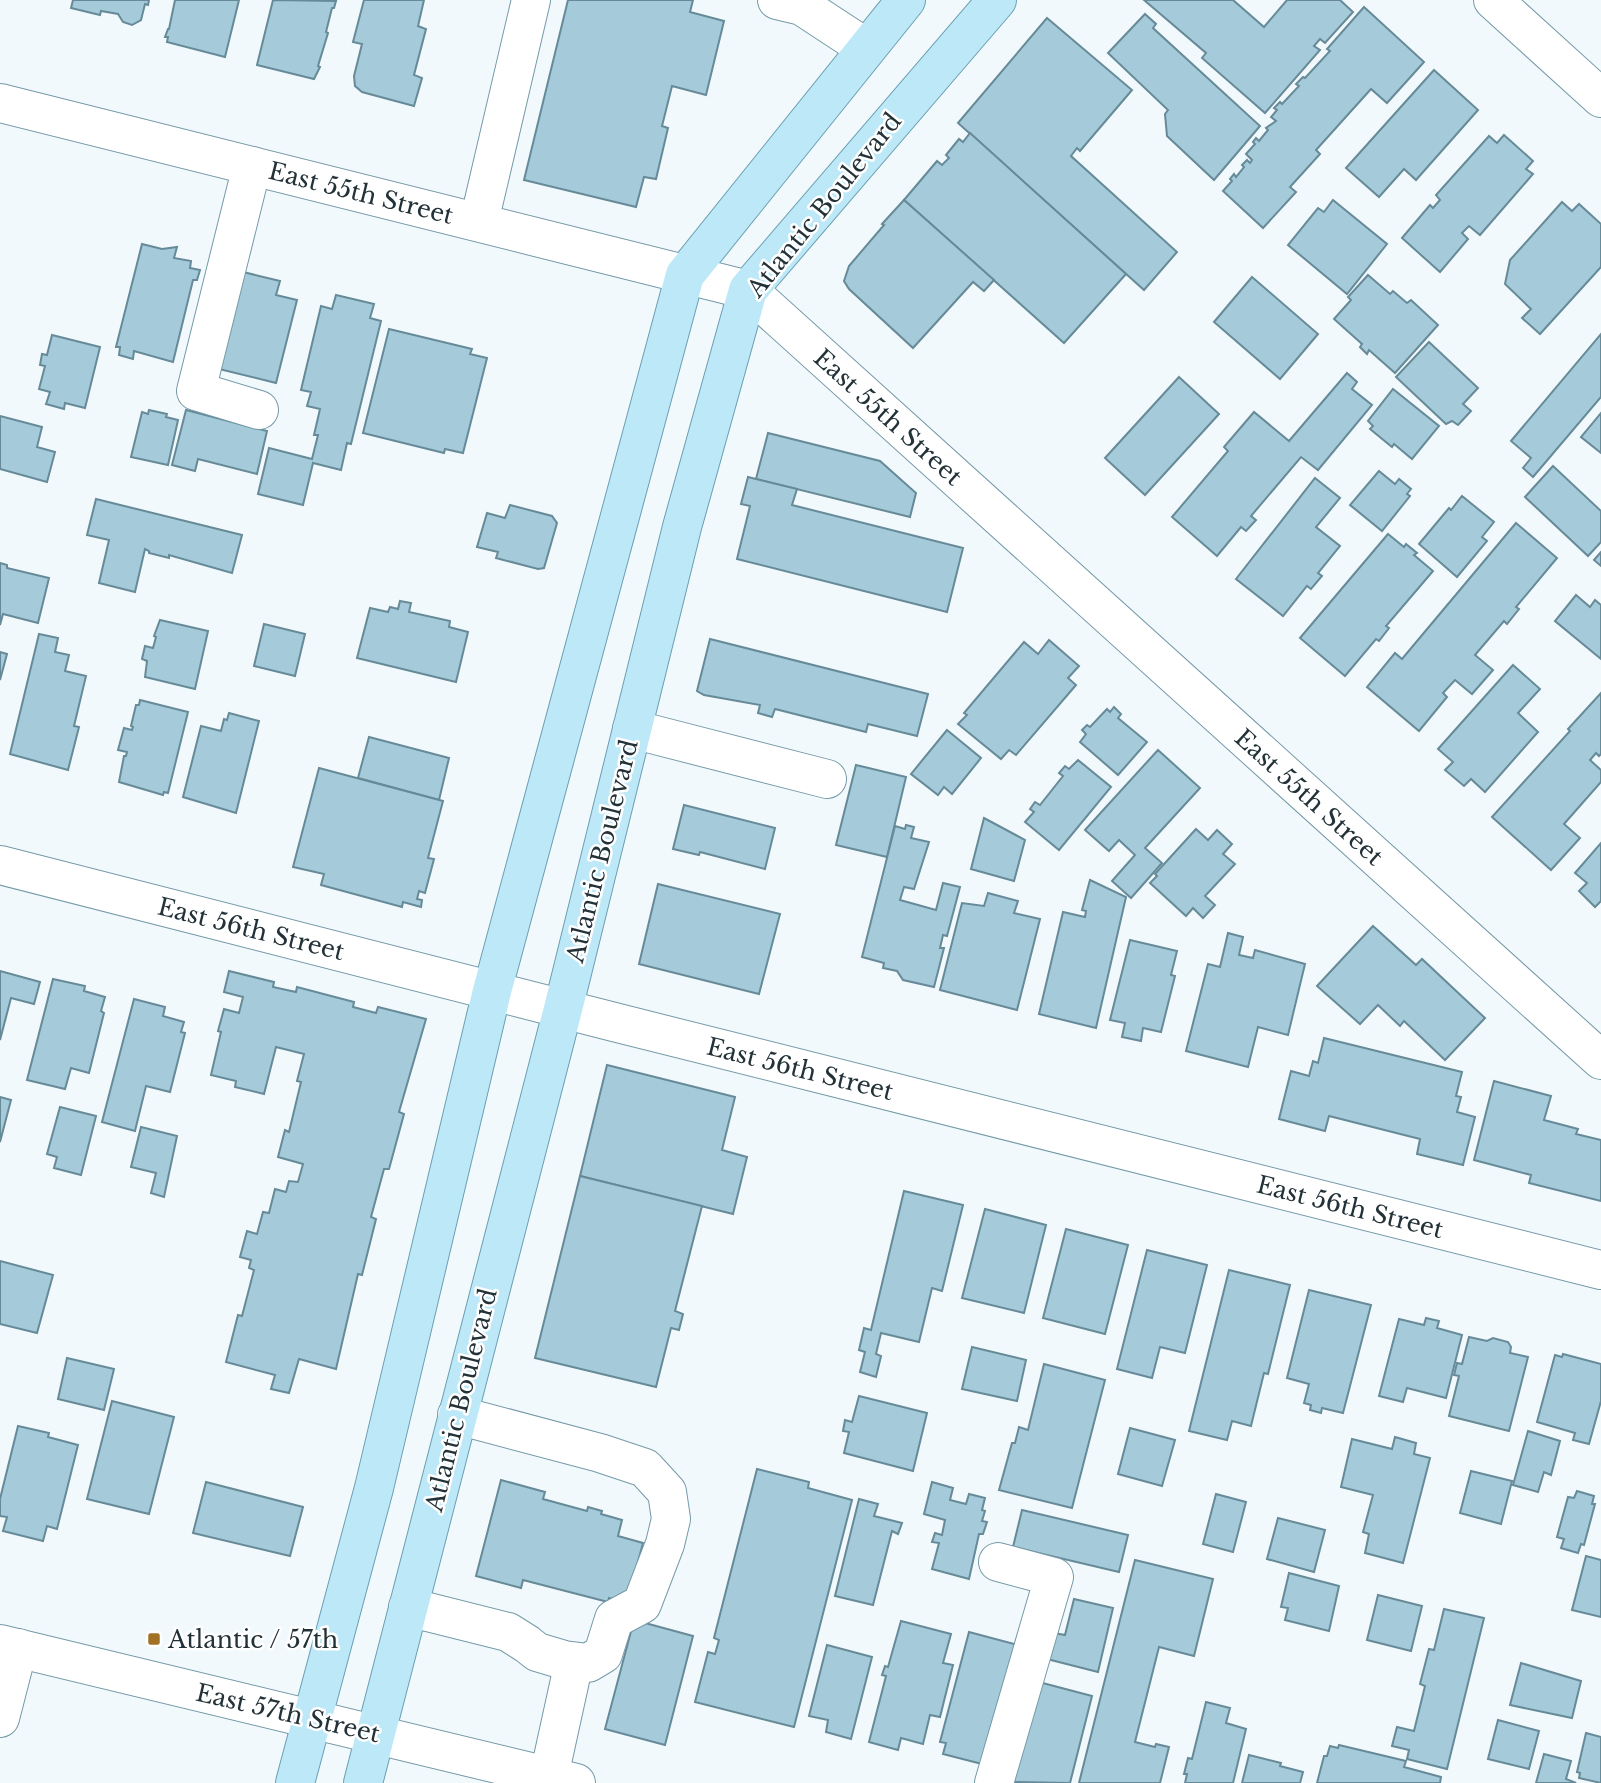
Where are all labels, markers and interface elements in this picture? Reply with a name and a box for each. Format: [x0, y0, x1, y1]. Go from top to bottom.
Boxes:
street label: Atlantic Boulevard [740, 107, 907, 304]
street label: East 55th Street [266, 156, 456, 230]
street label: East 55th Street [808, 343, 968, 491]
street label: East 55th Street [1229, 723, 1389, 871]
street label: Atlantic Boulevard [560, 737, 644, 966]
street label: East 56th Street [155, 892, 347, 966]
street label: East 56th Street [704, 1032, 896, 1106]
street label: East 56th Street [1254, 1170, 1446, 1244]
street label: Atlantic Boulevard [419, 1286, 503, 1515]
place label: Atlantic / 57th [167, 1625, 338, 1654]
marker: Atlantic / 57th [146, 1631, 162, 1647]
street label: East 57th Street [193, 1678, 383, 1748]

